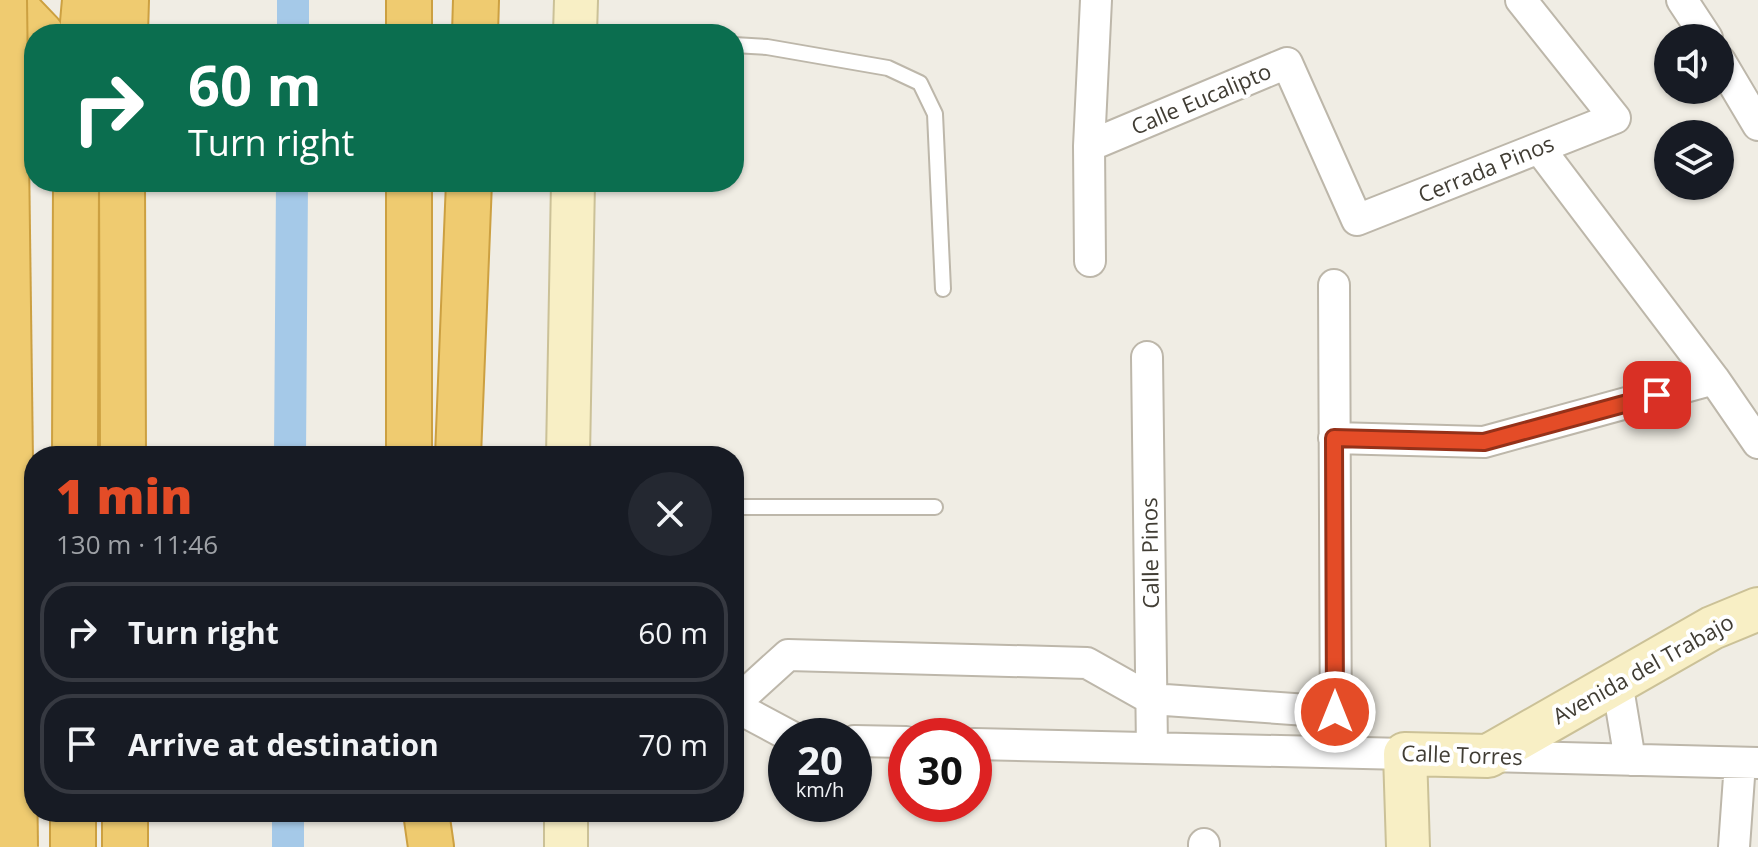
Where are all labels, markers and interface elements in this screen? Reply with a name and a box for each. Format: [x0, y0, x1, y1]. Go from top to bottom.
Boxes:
map controls [1654, 24, 1734, 200]
button: sound [1654, 24, 1734, 104]
text: 60 m [188, 46, 322, 122]
street label: Calle Eucalipto [1126, 55, 1275, 141]
icon: right [56, 56, 160, 160]
text: Turn right [188, 118, 354, 167]
button: layers [1654, 120, 1734, 200]
street label: Cerrada Pinos [1413, 127, 1558, 209]
pin [1623, 361, 1691, 429]
icon: arrive [1635, 373, 1679, 417]
text: 1 min [56, 463, 192, 528]
button: close [628, 472, 712, 556]
street label: Calle Pinos [1133, 497, 1165, 609]
text: 130 m · 11:46 [56, 526, 218, 562]
street label: Avenida del Trabajo [1547, 606, 1738, 730]
icon: right [60, 610, 104, 654]
text: Turn right [128, 612, 279, 653]
text: 60 m [638, 612, 708, 653]
position arrow [1293, 670, 1377, 754]
speed limit sign: 30 [888, 718, 992, 822]
icon: arrive [60, 722, 104, 766]
text: Arrive at destination [128, 724, 439, 765]
text: 70 m [638, 724, 708, 765]
text: 20 [797, 732, 843, 787]
street label: Calle Torres [1401, 737, 1523, 771]
text: km/h [796, 776, 844, 803]

